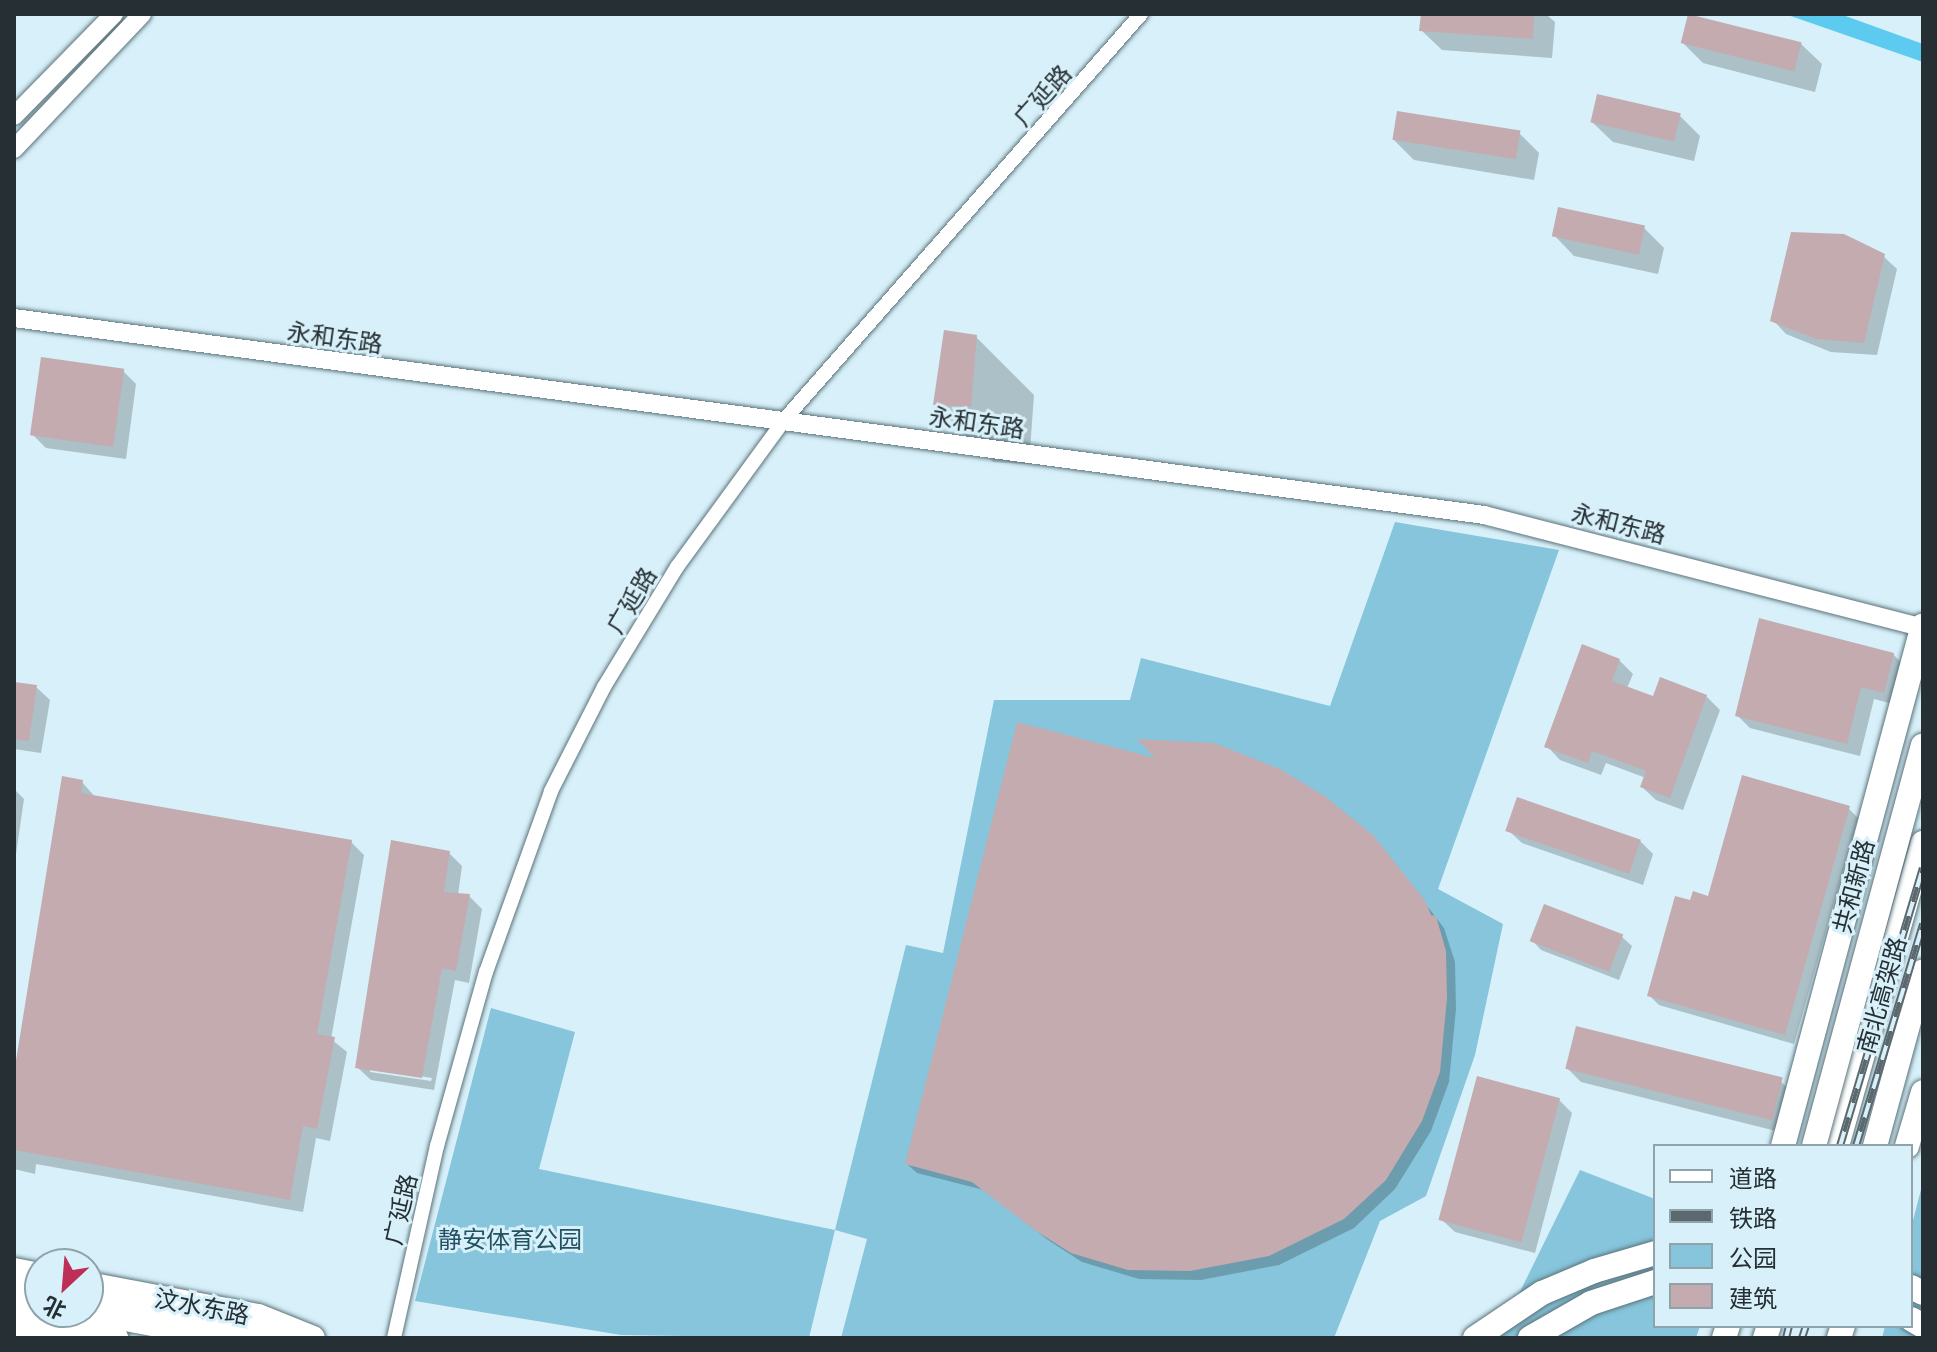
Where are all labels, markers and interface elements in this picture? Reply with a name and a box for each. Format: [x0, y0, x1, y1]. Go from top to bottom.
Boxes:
street label: 广延路 [1007, 59, 1077, 131]
street label: 永和东路 [285, 316, 385, 358]
street label: 永和东路 [927, 401, 1027, 443]
street label: 永和东路 [1569, 497, 1669, 549]
street label: 广延路 [600, 562, 662, 638]
street label: 共和新路 [1827, 836, 1879, 936]
street label: 南北高架路 [1851, 933, 1911, 1057]
legend [1653, 1144, 1913, 1328]
text: 道路 [1729, 1163, 1777, 1192]
street label: 广延路 [378, 1171, 422, 1247]
text: 铁路 [1729, 1203, 1777, 1232]
park label: 静安体育公园 [438, 1225, 582, 1253]
text: 公园 [1729, 1243, 1777, 1272]
north arrow [24, 1248, 104, 1328]
street label: 汶水东路 [152, 1283, 252, 1329]
text: 建筑 [1729, 1283, 1777, 1312]
text: 北 [38, 1291, 70, 1325]

